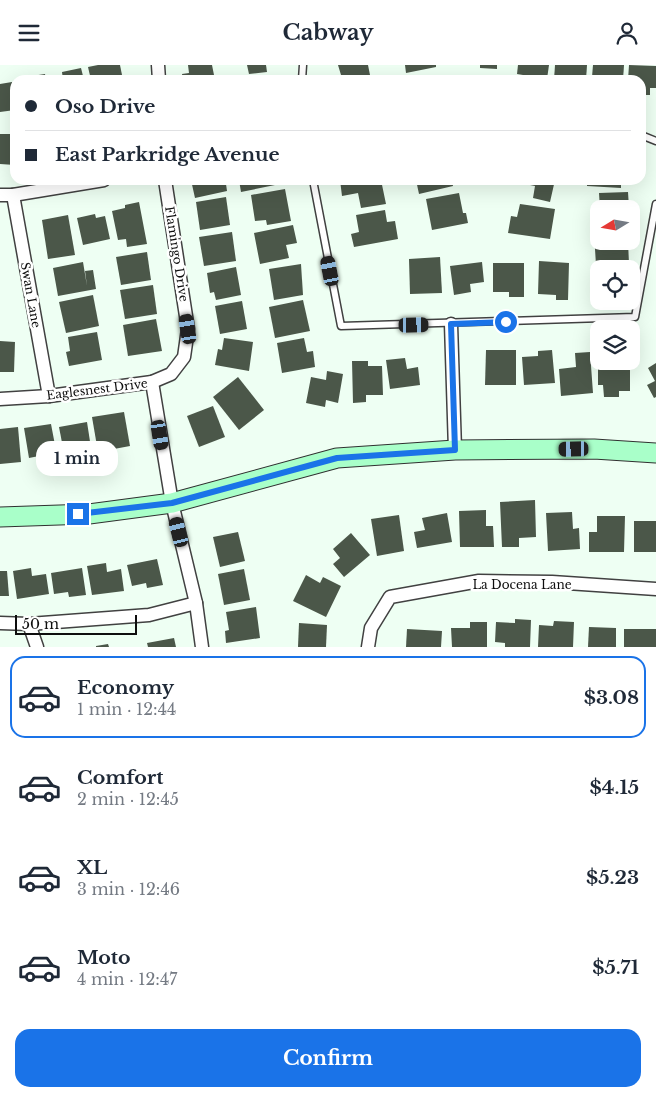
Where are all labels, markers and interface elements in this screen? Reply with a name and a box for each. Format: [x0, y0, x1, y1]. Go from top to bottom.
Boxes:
icon: menu [15, 19, 43, 47]
text: Cabway [283, 19, 373, 46]
icon: person [613, 19, 641, 47]
text: Oso Drive [55, 95, 155, 118]
text: East Parkridge Avenue [55, 143, 280, 166]
north arrow [590, 200, 640, 250]
map controls [590, 200, 640, 370]
street label: Flamingo Drive [162, 205, 192, 303]
car [319, 255, 340, 287]
button: locate [590, 260, 640, 310]
street label: Swan Lane [18, 261, 44, 329]
route start [495, 311, 517, 333]
car [178, 313, 197, 345]
car [398, 317, 429, 333]
button: layers [590, 320, 640, 370]
street label: Eaglesnest Drive [46, 375, 148, 403]
car [150, 419, 169, 451]
callout: 1 min [37, 441, 119, 477]
car [558, 441, 589, 457]
text: 1 min [54, 448, 100, 468]
route end [67, 503, 89, 525]
car [168, 516, 189, 548]
street label: La Docena Lane [472, 577, 572, 592]
scale bar [15, 612, 138, 635]
text: 50 m [22, 615, 59, 633]
icon: car [17, 675, 62, 720]
text: Economy [77, 676, 174, 699]
text: $3.08 [584, 686, 639, 709]
text: 1 min · 12:44 [77, 699, 176, 719]
icon: car [17, 765, 62, 810]
text: Comfort [77, 766, 164, 789]
text: $4.15 [590, 776, 639, 799]
text: 2 min · 12:45 [77, 789, 179, 809]
icon: car [17, 855, 62, 900]
text: XL [77, 856, 107, 879]
text: $5.23 [586, 866, 639, 889]
text: 3 min · 12:46 [77, 879, 180, 899]
icon: car [17, 945, 62, 990]
text: Moto [77, 946, 131, 969]
text: $5.71 [592, 956, 639, 979]
text: 4 min · 12:47 [77, 969, 177, 989]
button: Confirm [15, 1029, 641, 1087]

